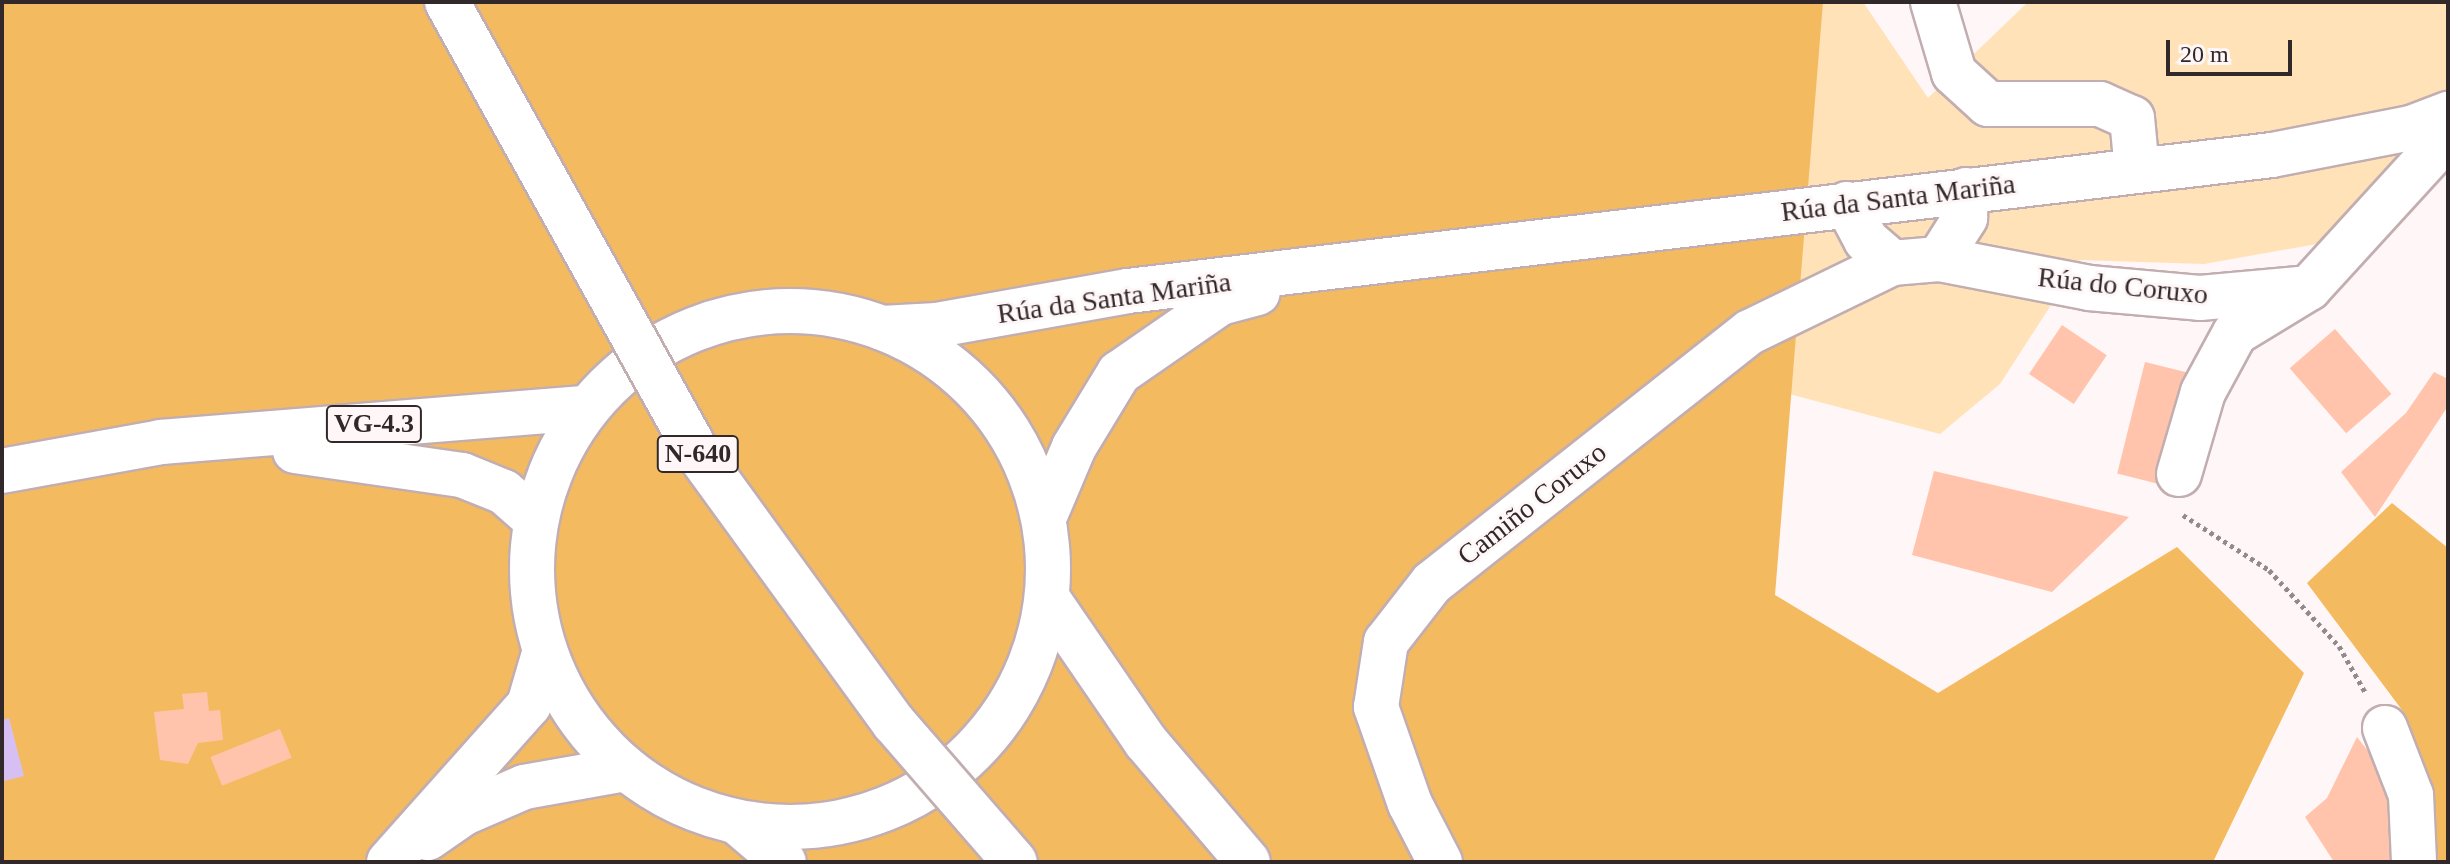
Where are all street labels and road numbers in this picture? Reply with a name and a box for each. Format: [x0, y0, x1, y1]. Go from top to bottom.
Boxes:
street label: Rúa da Santa Mariña [1779, 167, 2017, 229]
street label: Rúa do Coruxo [2036, 260, 2210, 312]
street label: Rúa da Santa Mariña [995, 265, 1233, 331]
road number: VG-4.3 [324, 402, 424, 446]
road number: N-640 [656, 432, 740, 476]
street label: Camiño Coruxo [1451, 435, 1613, 573]

